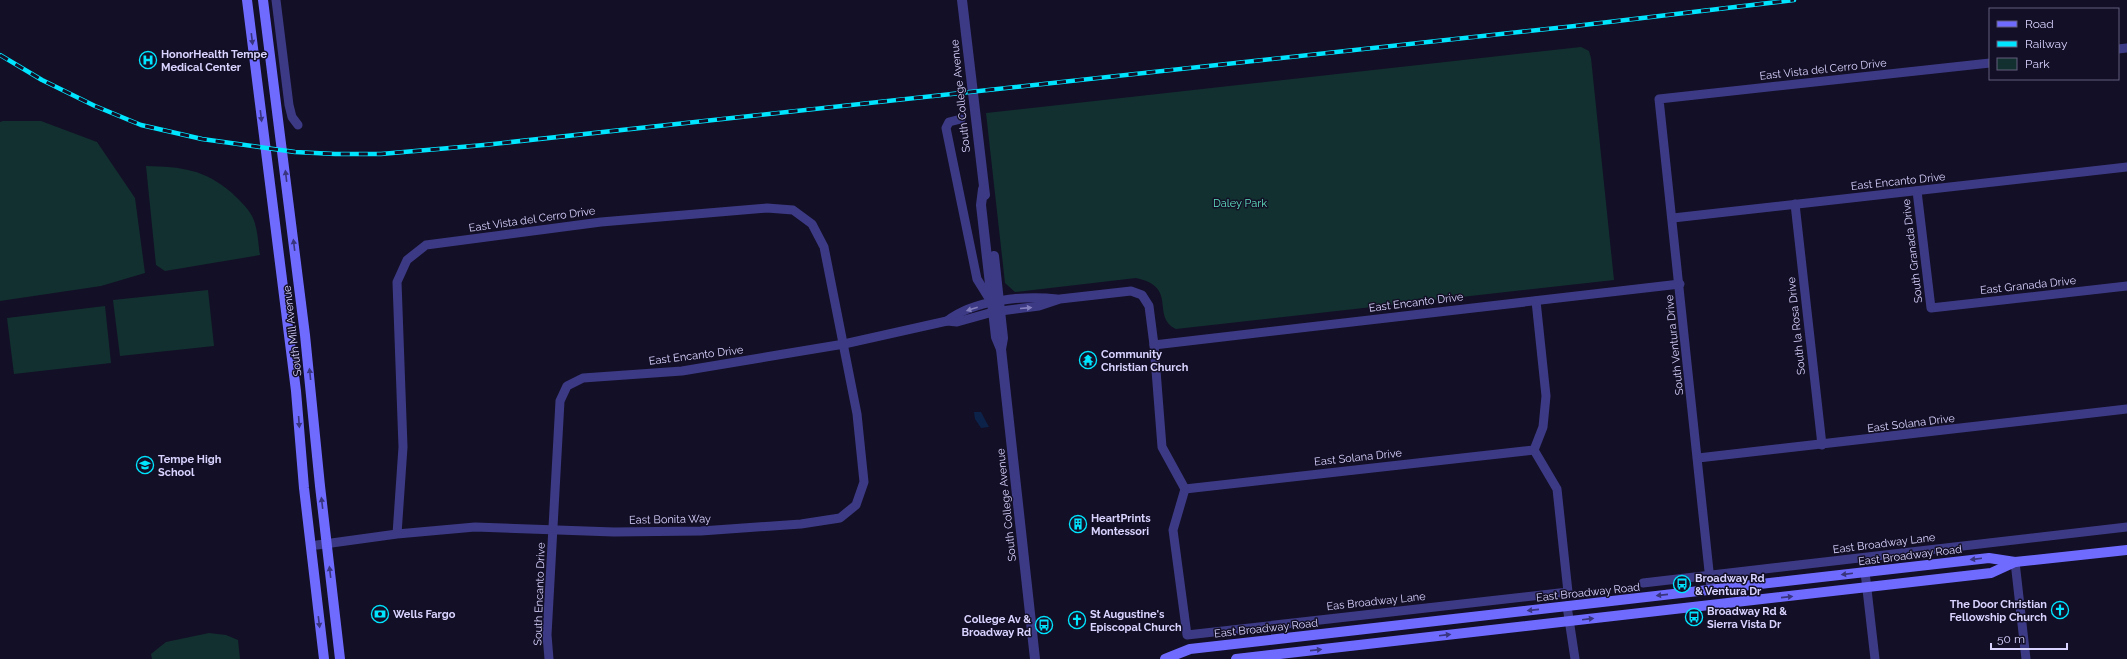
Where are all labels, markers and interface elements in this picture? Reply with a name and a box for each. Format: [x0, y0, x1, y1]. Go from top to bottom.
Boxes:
legend [1989, 8, 2119, 80]
text: Road [2025, 17, 2054, 31]
one-way arrow [249, 33, 255, 45]
text: Railway [2025, 37, 2068, 51]
street label: South College Avenue [948, 38, 973, 153]
place label: HonorHealth Tempe Medical Center [161, 48, 267, 74]
hospital icon: HonorHealth Tempe Medical Center [138, 50, 158, 70]
street label: East Vista del Cerro Drive [1759, 56, 1888, 83]
text: Park [2025, 57, 2050, 71]
one-way arrow [258, 110, 265, 122]
one-way arrow [282, 170, 289, 183]
street label: East Encanto Drive [1850, 170, 1947, 193]
park label: Daley Park [1213, 197, 1267, 210]
street label: South Granada Drive [1900, 198, 1925, 304]
street label: East Vista del Cerro Drive [468, 204, 597, 235]
one-way arrow [291, 239, 297, 251]
street label: East Granada Drive [1979, 274, 2077, 297]
street label: South la Rosa Drive [1785, 276, 1808, 376]
street label: South Mill Avenue [280, 284, 305, 377]
street label: East Encanto Drive [1368, 290, 1465, 315]
street label: South Ventura Drive [1663, 294, 1686, 396]
one-way arrow [1020, 304, 1032, 311]
one-way arrow [966, 306, 978, 312]
street label: East Encanto Drive [648, 343, 745, 368]
place label: Community Christian Church [1101, 348, 1189, 374]
temple icon: Community Christian Church [1078, 350, 1098, 370]
one-way arrow [306, 368, 313, 380]
street label: East Solana Drive [1867, 412, 1956, 435]
one-way arrow [295, 416, 302, 428]
street label: East Solana Drive [1314, 446, 1403, 469]
street label: South College Avenue [994, 447, 1019, 562]
place label: Tempe High School [158, 453, 222, 479]
school or university icon: Tempe High School [135, 455, 155, 475]
one-way arrow [318, 497, 325, 509]
street label: East Bonita Way [629, 512, 711, 527]
place label: HeartPrints Montessori [1091, 512, 1151, 538]
building icon: HeartPrints Montessori [1068, 514, 1088, 534]
street label: East Broadway Lane [1832, 531, 1937, 556]
street label: South Encanto Drive [531, 542, 548, 646]
street label: East Broadway Road [1857, 543, 1963, 568]
one-way arrow [1970, 556, 1982, 562]
one-way arrow [327, 566, 333, 578]
one-way arrow [1841, 571, 1853, 577]
place label: Broadway Rd & Ventura Dr [1695, 572, 1765, 598]
bus stop icon: Broadway Rd & Ventura Dr [1672, 574, 1692, 594]
street label: East Broadway Road [1535, 581, 1641, 604]
street label: Eas Broadway Lane [1326, 590, 1427, 613]
one-way arrow [1656, 592, 1668, 599]
one-way arrow [1781, 594, 1793, 600]
place label: The Door Christian Fellowship Church [1949, 598, 2047, 624]
church icon: The Door Christian Fellowship Church [2050, 600, 2070, 620]
bank icon: Wells Fargo [370, 604, 390, 624]
place label: Broadway Rd & Sierra Vista Dr [1707, 605, 1787, 631]
one-way arrow [1527, 607, 1539, 613]
bus stop icon: Broadway Rd & Sierra Vista Dr [1684, 607, 1704, 627]
place label: Wells Fargo [393, 608, 456, 621]
place label: St Augustine's Episcopal Church [1090, 608, 1182, 634]
church icon: St Augustine's Episcopal Church [1067, 610, 1087, 630]
place label: College Av & Broadway Rd [961, 613, 1031, 639]
bus stop icon: College Av & Broadway Rd [1034, 615, 1054, 635]
one-way arrow [316, 616, 322, 628]
one-way arrow [1582, 616, 1594, 622]
street label: East Broadway Road [1213, 617, 1319, 640]
scale bar [1991, 625, 2067, 651]
one-way arrow [1439, 632, 1451, 638]
text: 50 m [1997, 632, 2025, 646]
one-way arrow [1310, 647, 1322, 653]

